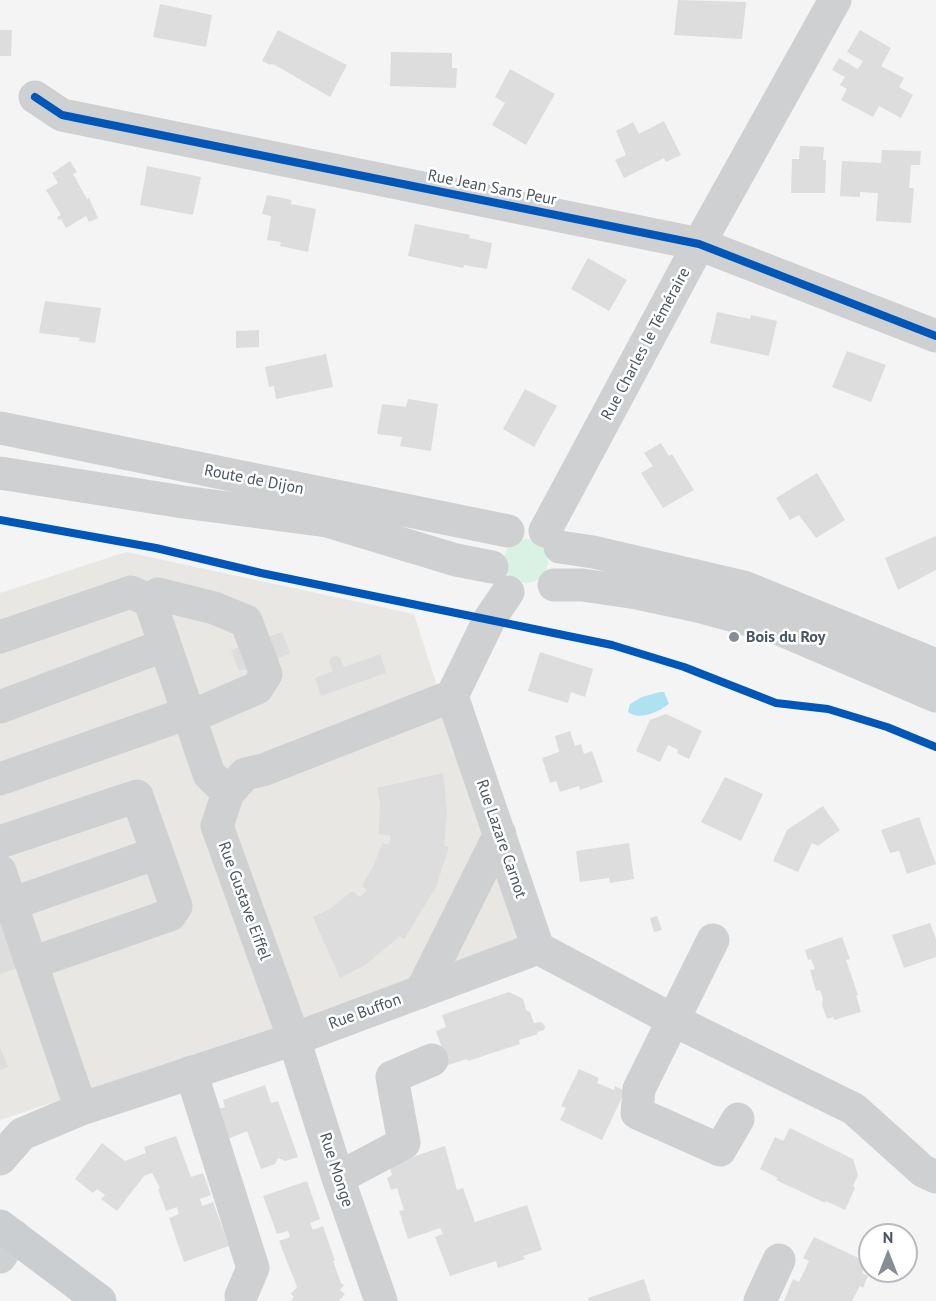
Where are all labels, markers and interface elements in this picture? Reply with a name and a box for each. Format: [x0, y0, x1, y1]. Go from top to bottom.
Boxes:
street label: Rue Jean Sans Peur [426, 166, 558, 210]
street label: Rue Charles le Téméraire [598, 264, 694, 424]
street label: Route de Dijon [203, 461, 305, 499]
place label: Bois du Roy [746, 627, 825, 647]
marker: Bois du Roy [727, 630, 741, 644]
street label: Rue Lazare Carnot [472, 777, 530, 901]
street label: Rue Gustave Eiffel [214, 839, 274, 963]
street label: Rue Buffon [326, 990, 404, 1034]
street label: Rue Monge [315, 1130, 357, 1210]
north arrow [858, 1223, 918, 1283]
text: N [883, 1227, 893, 1247]

